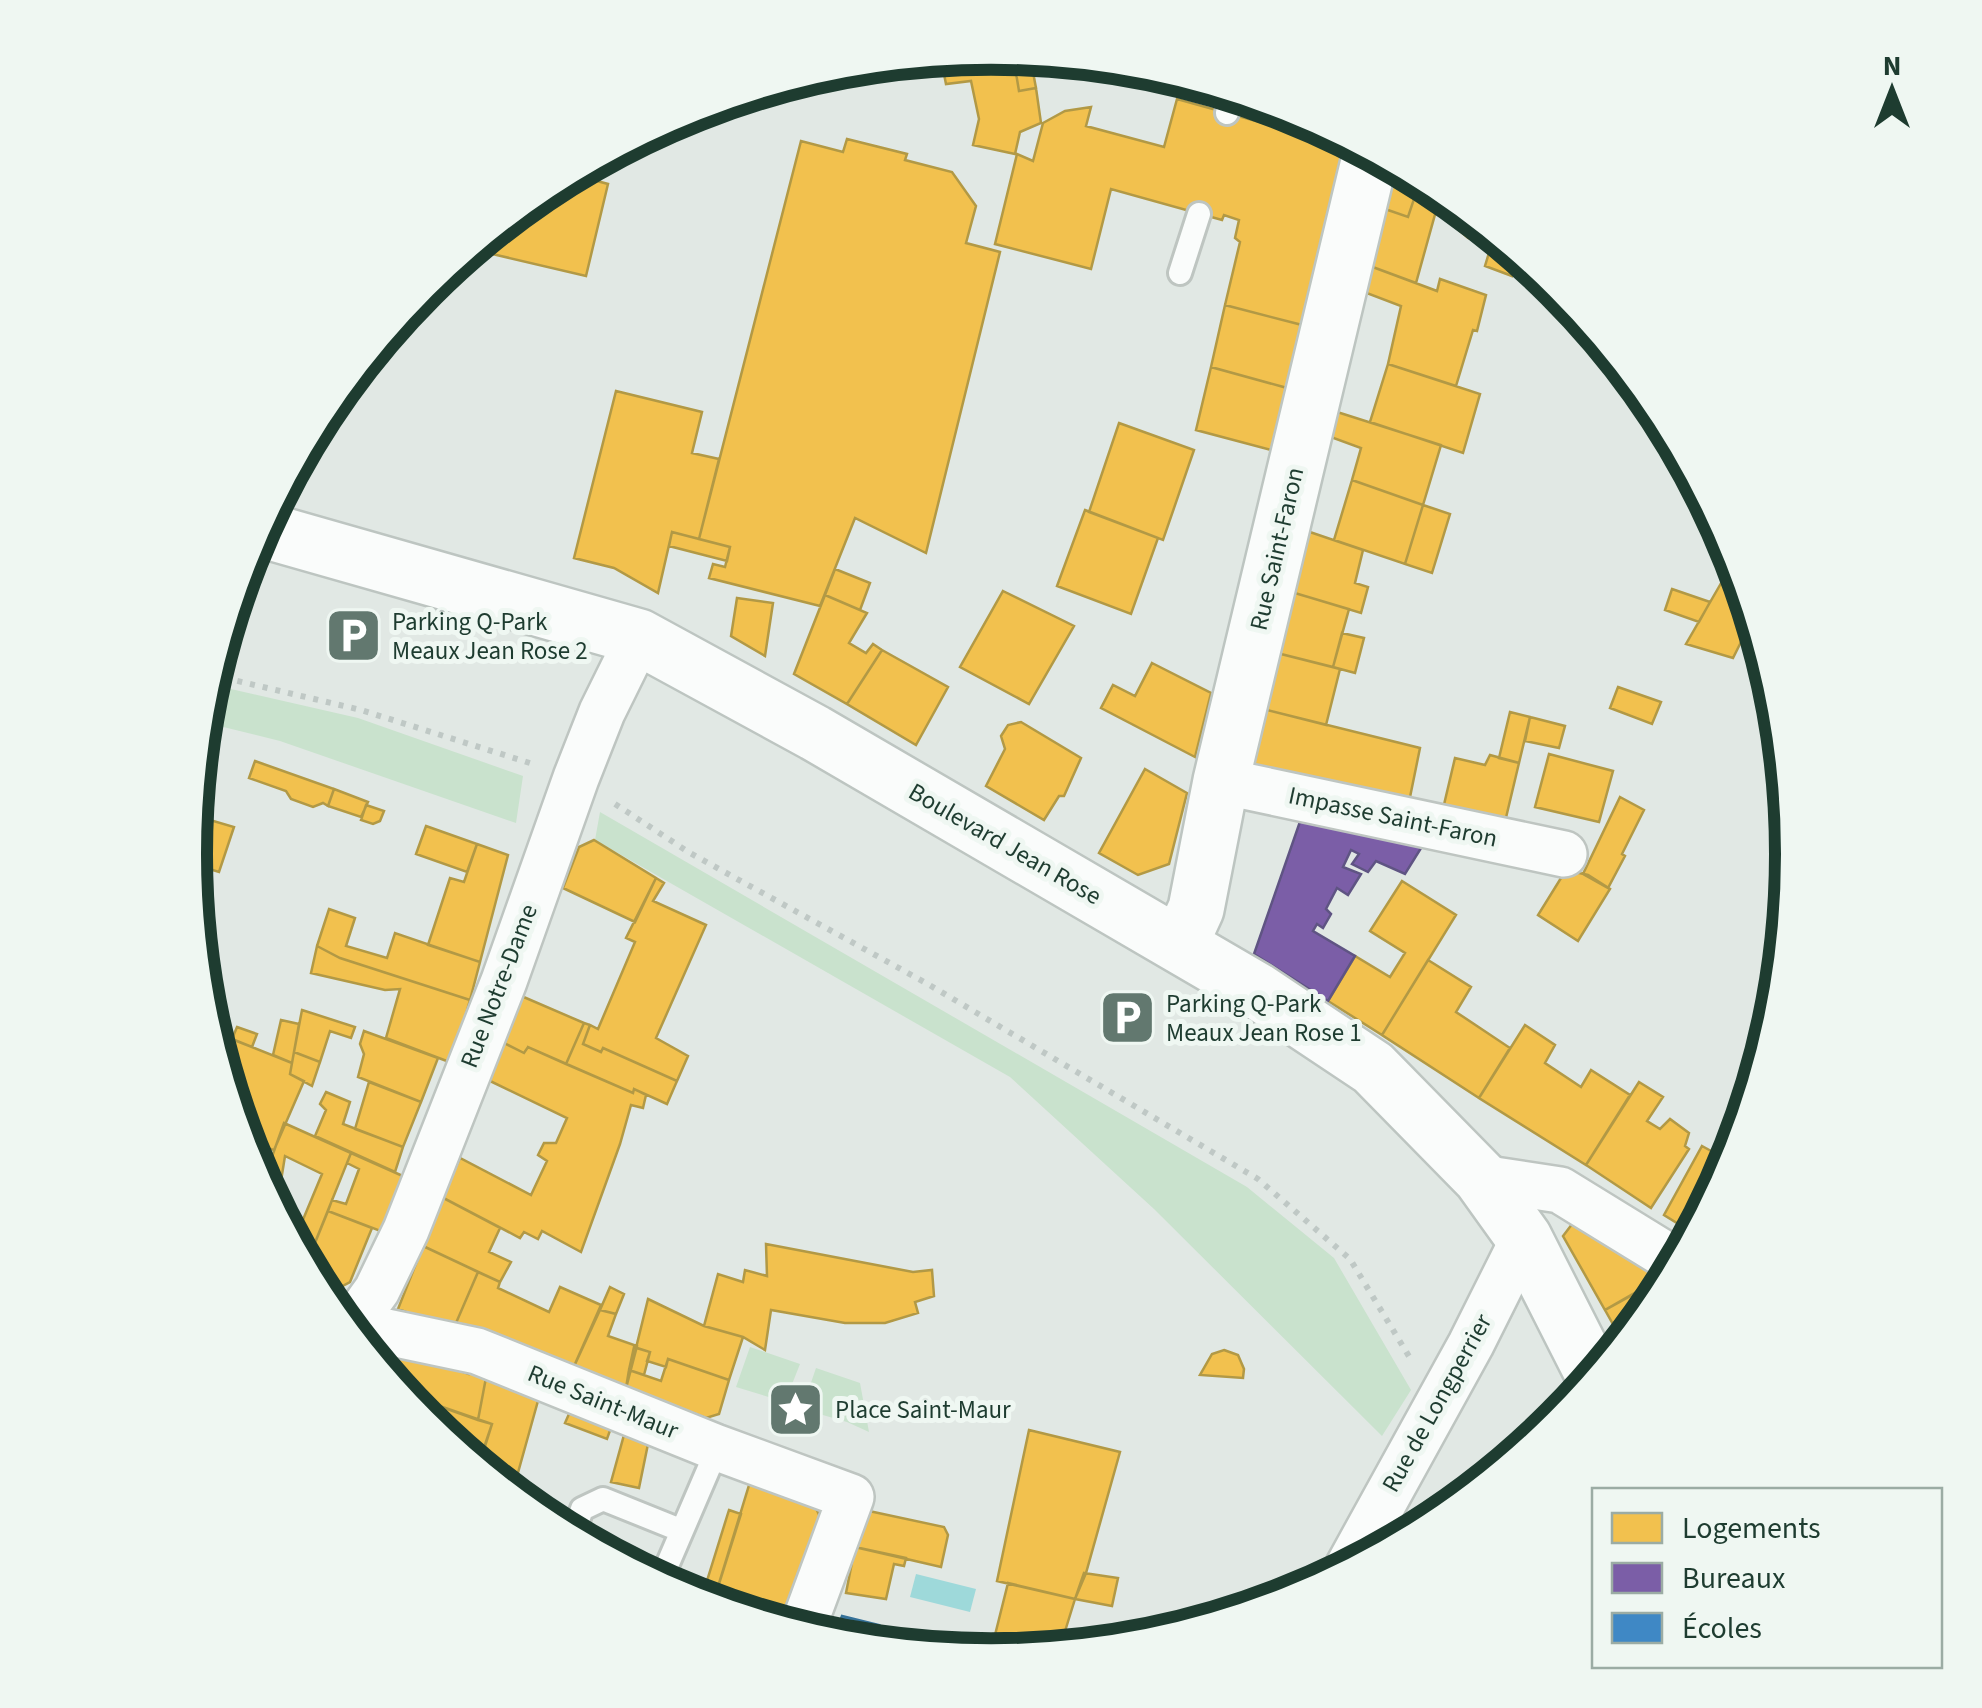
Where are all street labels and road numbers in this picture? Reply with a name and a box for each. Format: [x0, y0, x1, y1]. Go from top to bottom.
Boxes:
street label: Rue Saint-Faron [1241, 464, 1313, 634]
street label: Boulevard Jean Rose [902, 774, 1108, 914]
street label: Impasse Saint-Faron [1285, 777, 1501, 857]
street label: Rue Notre-Dame [451, 899, 547, 1073]
street label: Rue de Longperrier [1373, 1307, 1501, 1499]
street label: Rue Saint-Maur [522, 1355, 684, 1449]

